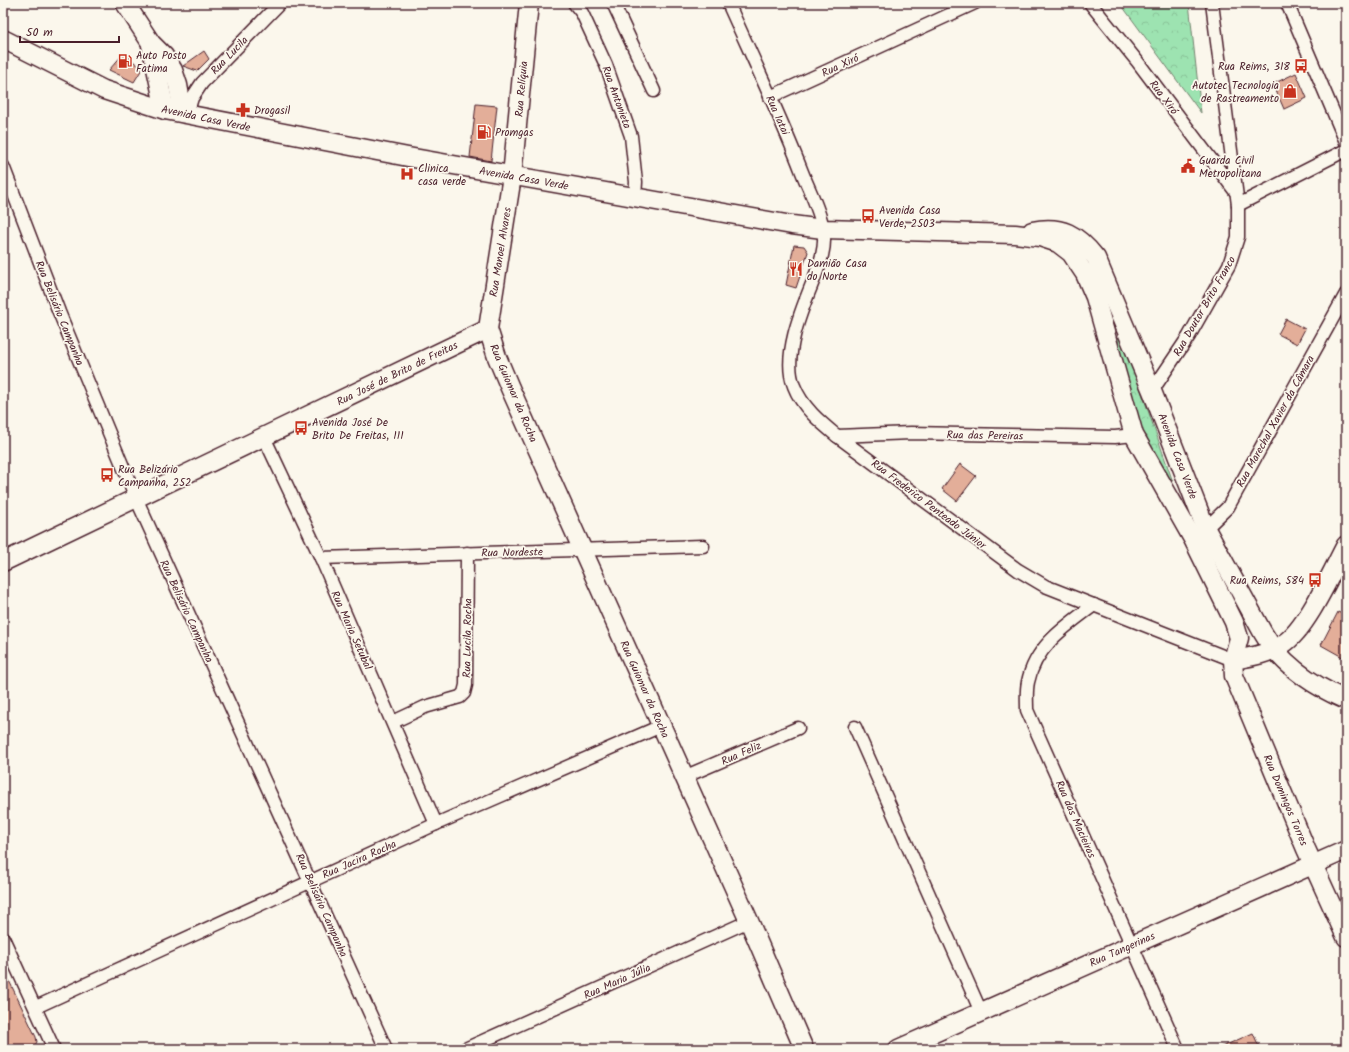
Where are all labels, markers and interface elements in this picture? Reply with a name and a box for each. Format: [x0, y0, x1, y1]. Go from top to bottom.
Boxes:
scale bar [20, 18, 119, 44]
text: 50 m [26, 23, 53, 42]
street label: Rua Lucila [207, 32, 253, 79]
place label: Auto Posto Fatima [136, 47, 187, 78]
street label: Rua Xiró [819, 49, 863, 82]
fuel station icon: Auto Posto Fatima [117, 53, 133, 69]
place label: Rua Reims, 318 [1218, 58, 1290, 76]
bus stop icon: Rua Reims, 318 [1293, 58, 1309, 74]
street label: Rua Relíquia [511, 60, 533, 118]
street label: Rua Antonieta [596, 63, 636, 131]
street label: Rua Xiró [1144, 76, 1183, 120]
place label: Autotec Tecnologia de Rastreamento [1192, 77, 1279, 108]
shop icon: Autotec Tecnologia de Rastreamento [1282, 83, 1298, 99]
street label: Rua Iatai [760, 93, 794, 139]
street label: Avenida Casa Verde [160, 101, 252, 137]
pharmacy icon: Drogasil [235, 102, 251, 118]
place label: Drogasil [254, 102, 290, 120]
fuel station icon: Promgas [476, 124, 492, 140]
place label: Promgas [495, 124, 534, 142]
place label: Guarda Civil Metropolitana [1199, 152, 1262, 183]
public building icon: Guarda Civil Metropolitana [1180, 158, 1196, 174]
place label: Clinica casa verde [418, 160, 466, 191]
street label: Avenida Casa Verde [478, 162, 570, 196]
hospital icon: Clinica casa verde [399, 166, 415, 182]
place label: Avenida Casa Verde, 2503 [879, 202, 940, 233]
street label: Rua Manoel Alvares [485, 206, 517, 298]
bus stop icon: Avenida Casa Verde, 2503 [860, 208, 876, 224]
street label: Rua Doutor Brito Franco [1169, 253, 1241, 360]
place label: Damião Casa do Norte [807, 255, 867, 286]
street label: Rua Belisário Campanha [30, 258, 88, 369]
restaurant icon: Damião Casa do Norte [788, 261, 804, 277]
street label: Rua José de Brito de Freitas [334, 337, 461, 411]
street label: Rua Guiomar da Rocha [484, 341, 542, 445]
street label: Rua Marechal Xavier da Câmara [1232, 352, 1320, 491]
street label: Avenida Casa Verde [1152, 411, 1202, 502]
place label: Avenida José De Brito De Freitas, 111 [312, 414, 404, 445]
bus stop icon: Avenida José De Brito De Freitas, 111 [293, 420, 309, 436]
street label: Rua das Pereiras [947, 426, 1024, 446]
street label: Rua Frederico Penteado Júnior [867, 455, 991, 555]
place label: Rua Belizário Campanha, 252 [118, 461, 191, 492]
bus stop icon: Rua Belizário Campanha, 252 [99, 467, 115, 483]
street label: Rua Nordeste [481, 543, 543, 563]
street label: Rua Belisário Campanha [154, 557, 218, 666]
place label: Rua Reims, 584 [1230, 572, 1304, 590]
bus stop icon: Rua Reims, 584 [1307, 572, 1323, 588]
street label: Rua Maria Setubal [326, 588, 377, 673]
street label: Rua Lucila Rocha [458, 598, 478, 678]
street label: Rua Guiomar da Rocha [614, 638, 674, 741]
street label: Rua Feliz [718, 737, 764, 771]
street label: Rua Domingos Torres [1258, 752, 1313, 849]
street label: Rua das Macieiras [1050, 778, 1100, 861]
street label: Rua Jacira Rocha [319, 835, 399, 884]
street label: Rua Belisário Campanha [290, 851, 352, 960]
street label: Rua Tangerinas [1087, 927, 1158, 972]
street label: Rua Maria Júlia [581, 959, 654, 1005]

